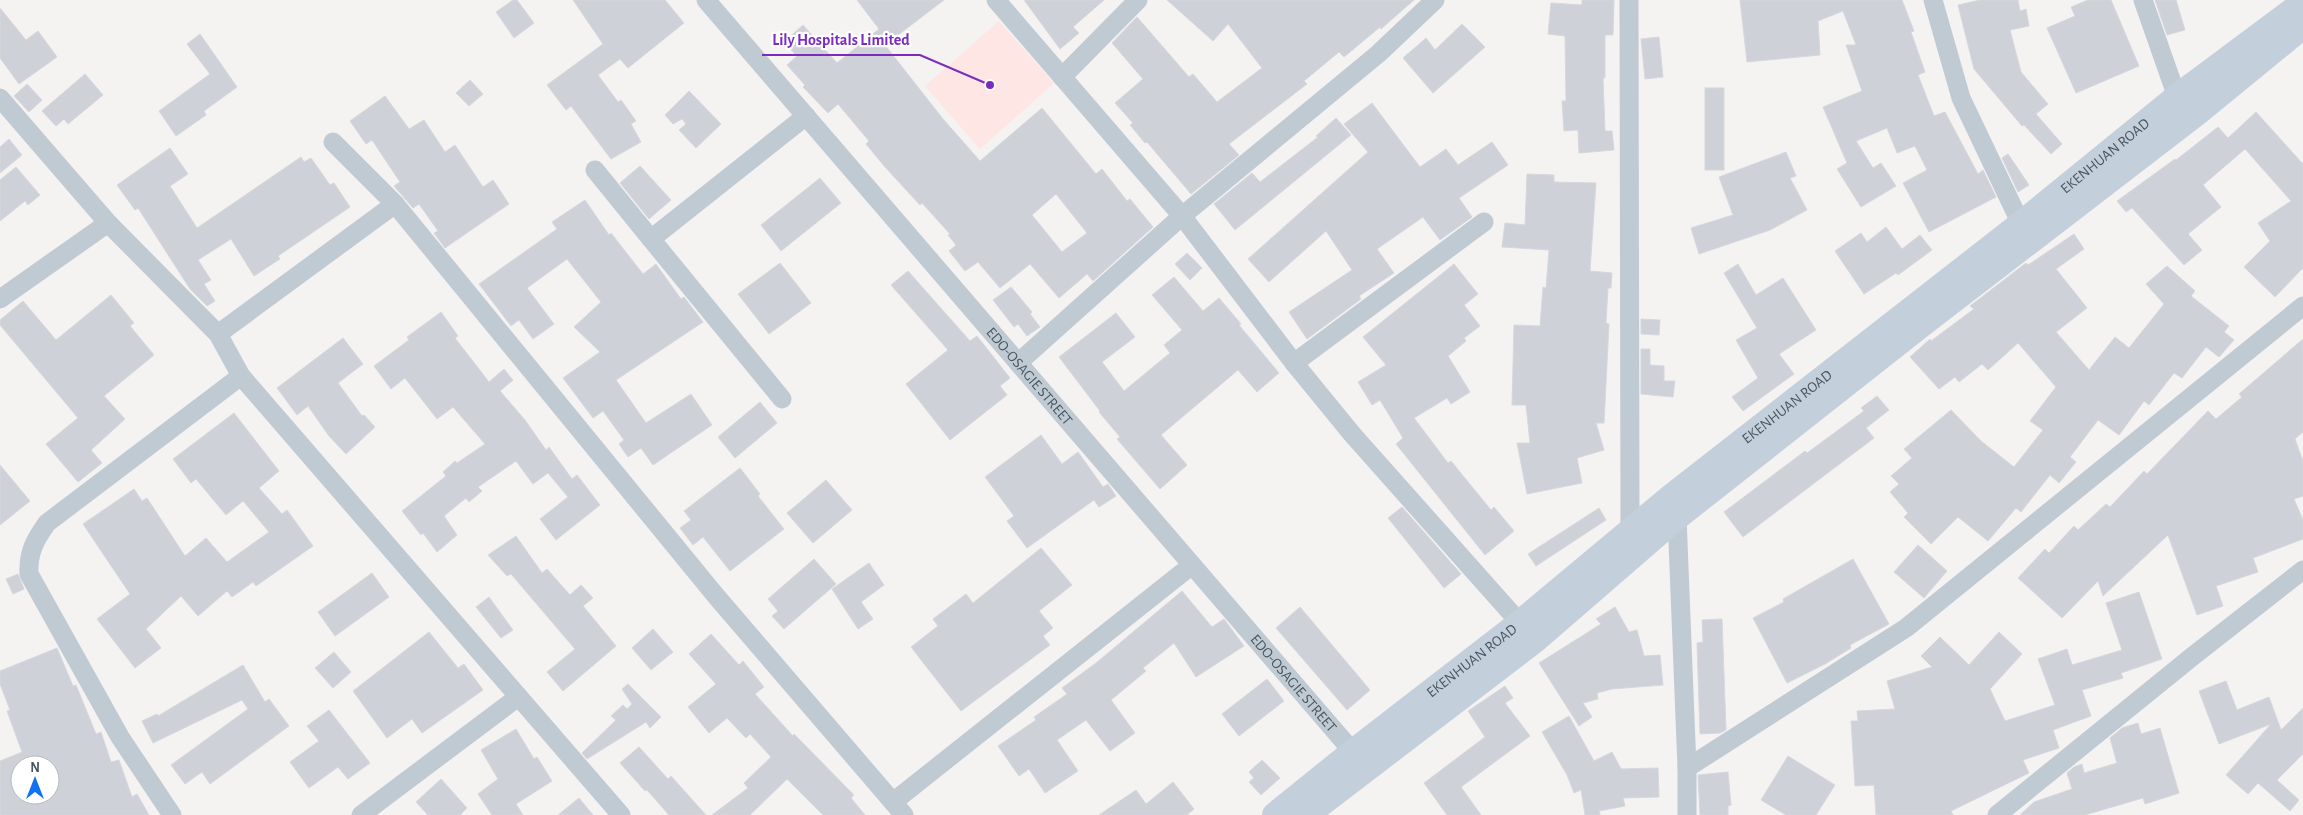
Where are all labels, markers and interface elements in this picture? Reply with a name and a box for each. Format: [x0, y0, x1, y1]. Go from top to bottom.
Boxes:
callout: Lily Hospitals Limited [762, 24, 920, 55]
text: Lily Hospitals Limited [772, 32, 910, 49]
street label: EKENHUAN ROAD [2058, 115, 2153, 197]
street label: EDO-OSAGIE STREET [983, 325, 1075, 428]
street label: EKENHUAN ROAD [1739, 367, 1835, 447]
street label: EKENHUAN ROAD [1424, 621, 1520, 700]
street label: EDO-OSAGIE STREET [1247, 632, 1340, 735]
north arrow [10, 755, 60, 805]
text: N [30, 761, 40, 775]

